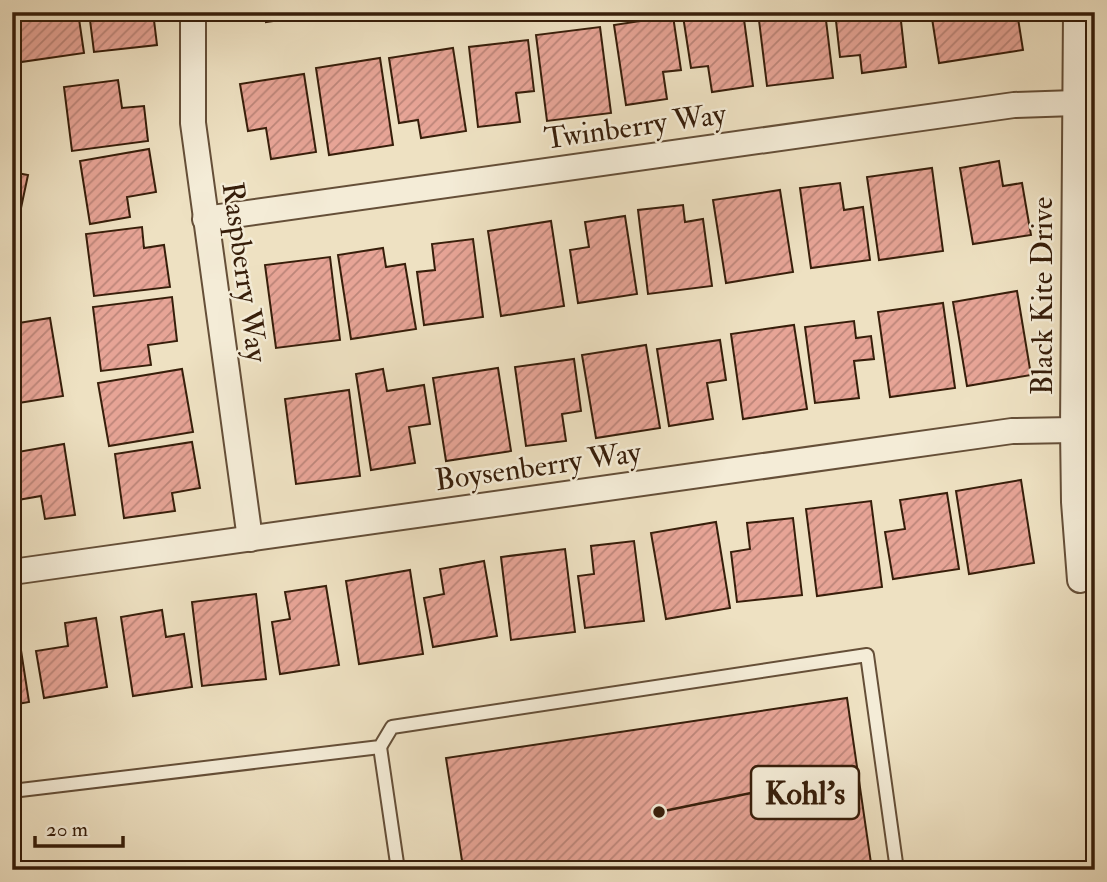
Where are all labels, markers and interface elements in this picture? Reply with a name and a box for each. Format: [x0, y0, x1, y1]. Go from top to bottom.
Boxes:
street label: Twinberry Way [542, 95, 729, 158]
street label: Raspberry Way [214, 180, 276, 365]
street label: Black Kite Drive [1024, 197, 1061, 395]
street label: Boysenberry Way [433, 434, 644, 499]
callout: Kohl's [751, 766, 859, 819]
text: Kohl's [765, 774, 845, 814]
scale bar [35, 805, 122, 849]
text: 20 m [46, 816, 88, 843]

